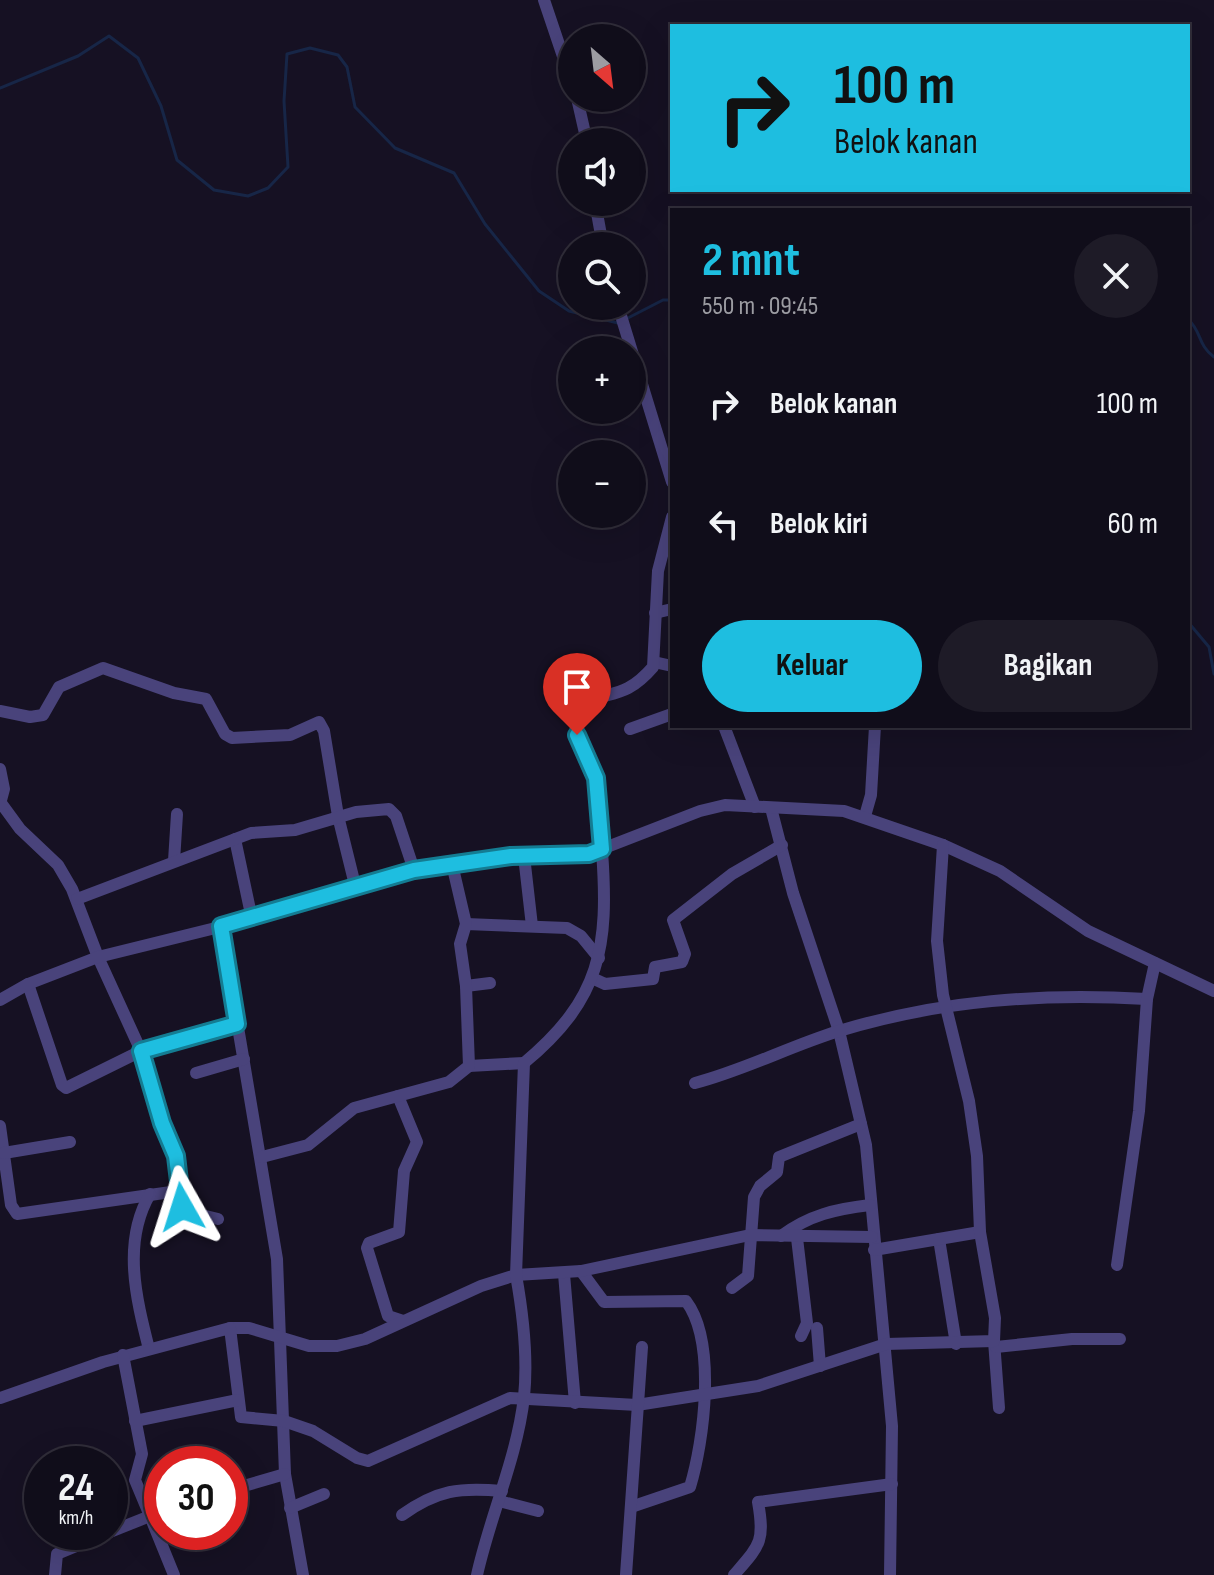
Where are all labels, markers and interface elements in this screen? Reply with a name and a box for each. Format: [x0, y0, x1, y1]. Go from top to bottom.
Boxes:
north arrow [558, 24, 646, 112]
map controls [558, 24, 646, 528]
text: 100 m [834, 53, 955, 120]
icon: right [702, 56, 806, 160]
text: Belok kanan [834, 121, 978, 164]
button: sound [558, 128, 646, 216]
button: search [558, 232, 646, 320]
text: 2 mnt [702, 232, 800, 289]
button: close [1074, 234, 1158, 318]
text: 550 m · 09:45 [702, 291, 818, 322]
button: + [558, 336, 646, 424]
icon: right [702, 382, 746, 426]
text: Belok kanan [770, 386, 897, 422]
text: 100 m [1097, 386, 1158, 422]
button: − [558, 440, 646, 528]
icon: left [702, 502, 746, 546]
text: Belok kiri [770, 506, 868, 542]
text: 60 m [1107, 506, 1158, 542]
button: Keluar [702, 620, 922, 712]
button: Bagikan [938, 620, 1158, 712]
pin [543, 653, 611, 735]
icon: arrive [555, 665, 599, 709]
position arrow [140, 1165, 224, 1249]
speed limit sign: 30 [144, 1446, 248, 1550]
text: 24 [58, 1464, 94, 1512]
text: km/h [59, 1506, 93, 1530]

